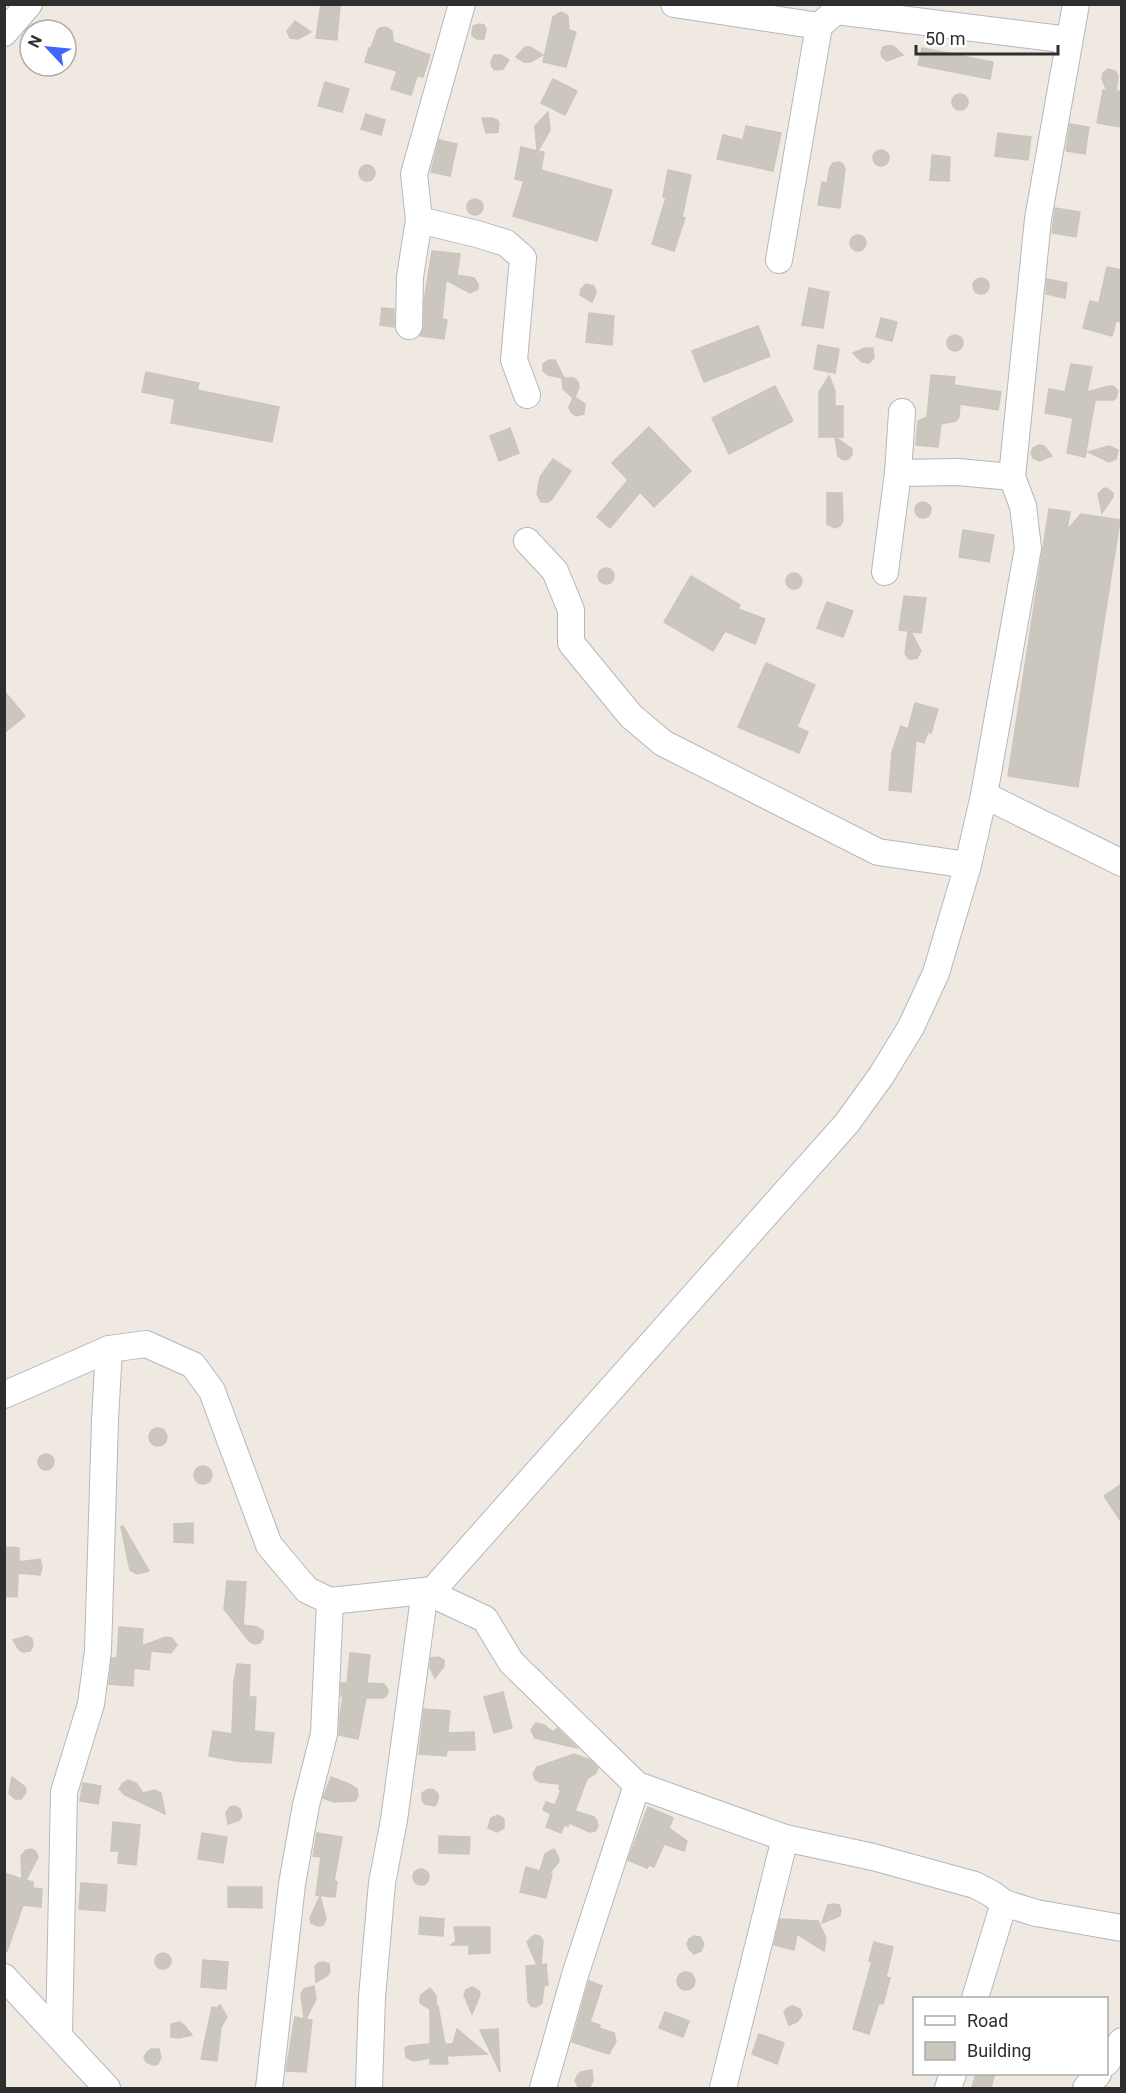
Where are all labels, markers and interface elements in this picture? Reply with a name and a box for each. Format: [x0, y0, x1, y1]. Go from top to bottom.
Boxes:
north arrow [18, 18, 78, 78]
scale bar [916, 18, 1058, 56]
text: 50 m [925, 28, 965, 49]
text: N [24, 32, 46, 51]
legend [913, 1997, 1108, 2075]
text: Road [967, 2010, 1008, 2031]
text: Building [967, 2040, 1031, 2061]

